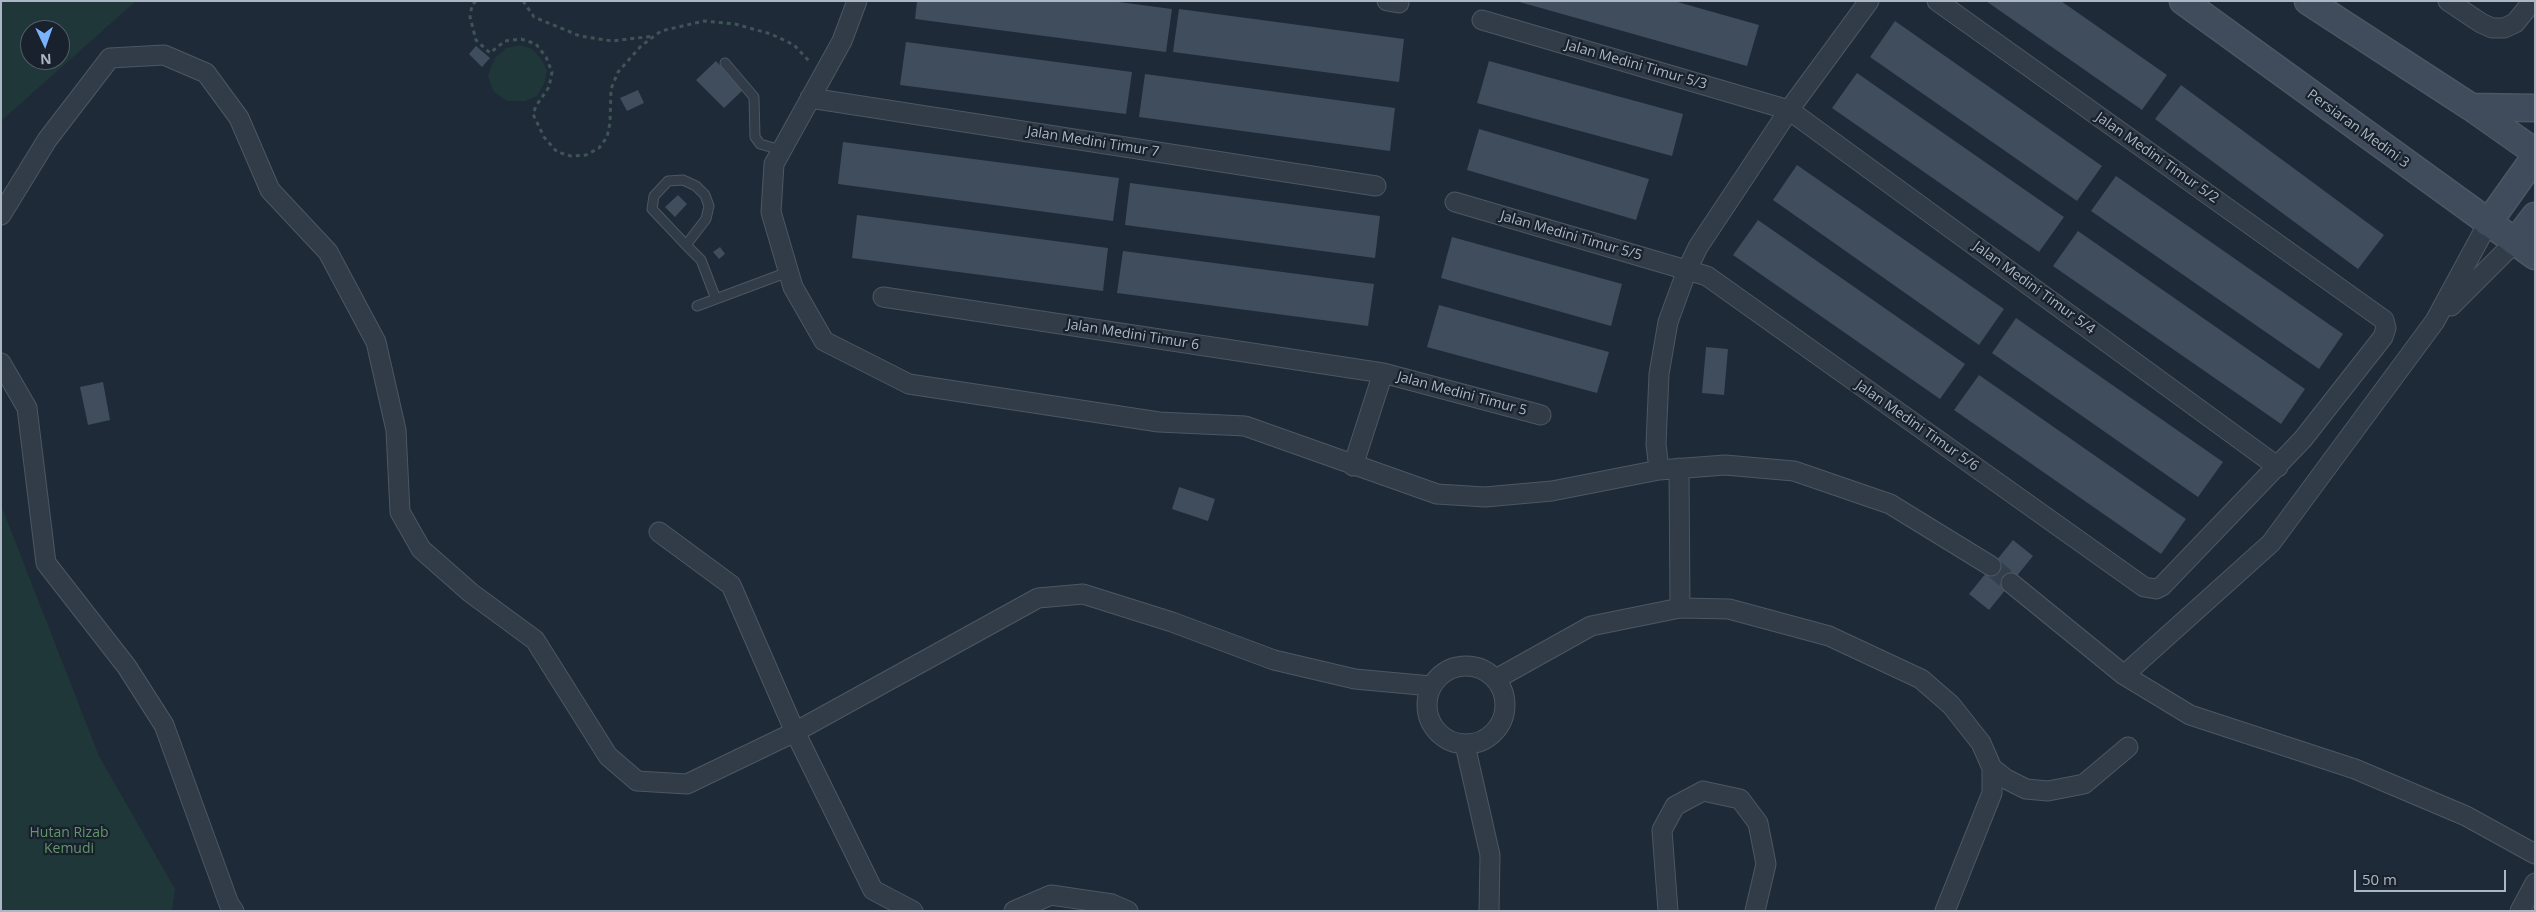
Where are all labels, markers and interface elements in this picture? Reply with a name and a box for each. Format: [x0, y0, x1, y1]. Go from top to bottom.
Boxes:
north arrow [20, 20, 70, 70]
street label: Jalan Medini Timur 5/3 [1563, 37, 1709, 93]
text: N [40, 50, 52, 69]
street label: Persiaran Medini 3 [2304, 86, 2412, 172]
street label: Jalan Medini Timur 5/2 [2092, 109, 2222, 207]
street label: Jalan Medini Timur 7 [1026, 123, 1160, 161]
street label: Jalan Medini Timur 5/5 [1498, 208, 1644, 264]
street label: Jalan Medini Timur 5/4 [1970, 238, 2098, 338]
street label: Jalan Medini Timur 6 [1066, 316, 1200, 354]
street label: Jalan Medini Timur 5 [1395, 369, 1529, 419]
street label: Jalan Medini Timur 5/6 [1852, 377, 1982, 475]
park label: Hutan Rizab Kemudi [30, 825, 108, 858]
scale bar [2356, 860, 2508, 892]
text: 50 m [2362, 869, 2397, 889]

